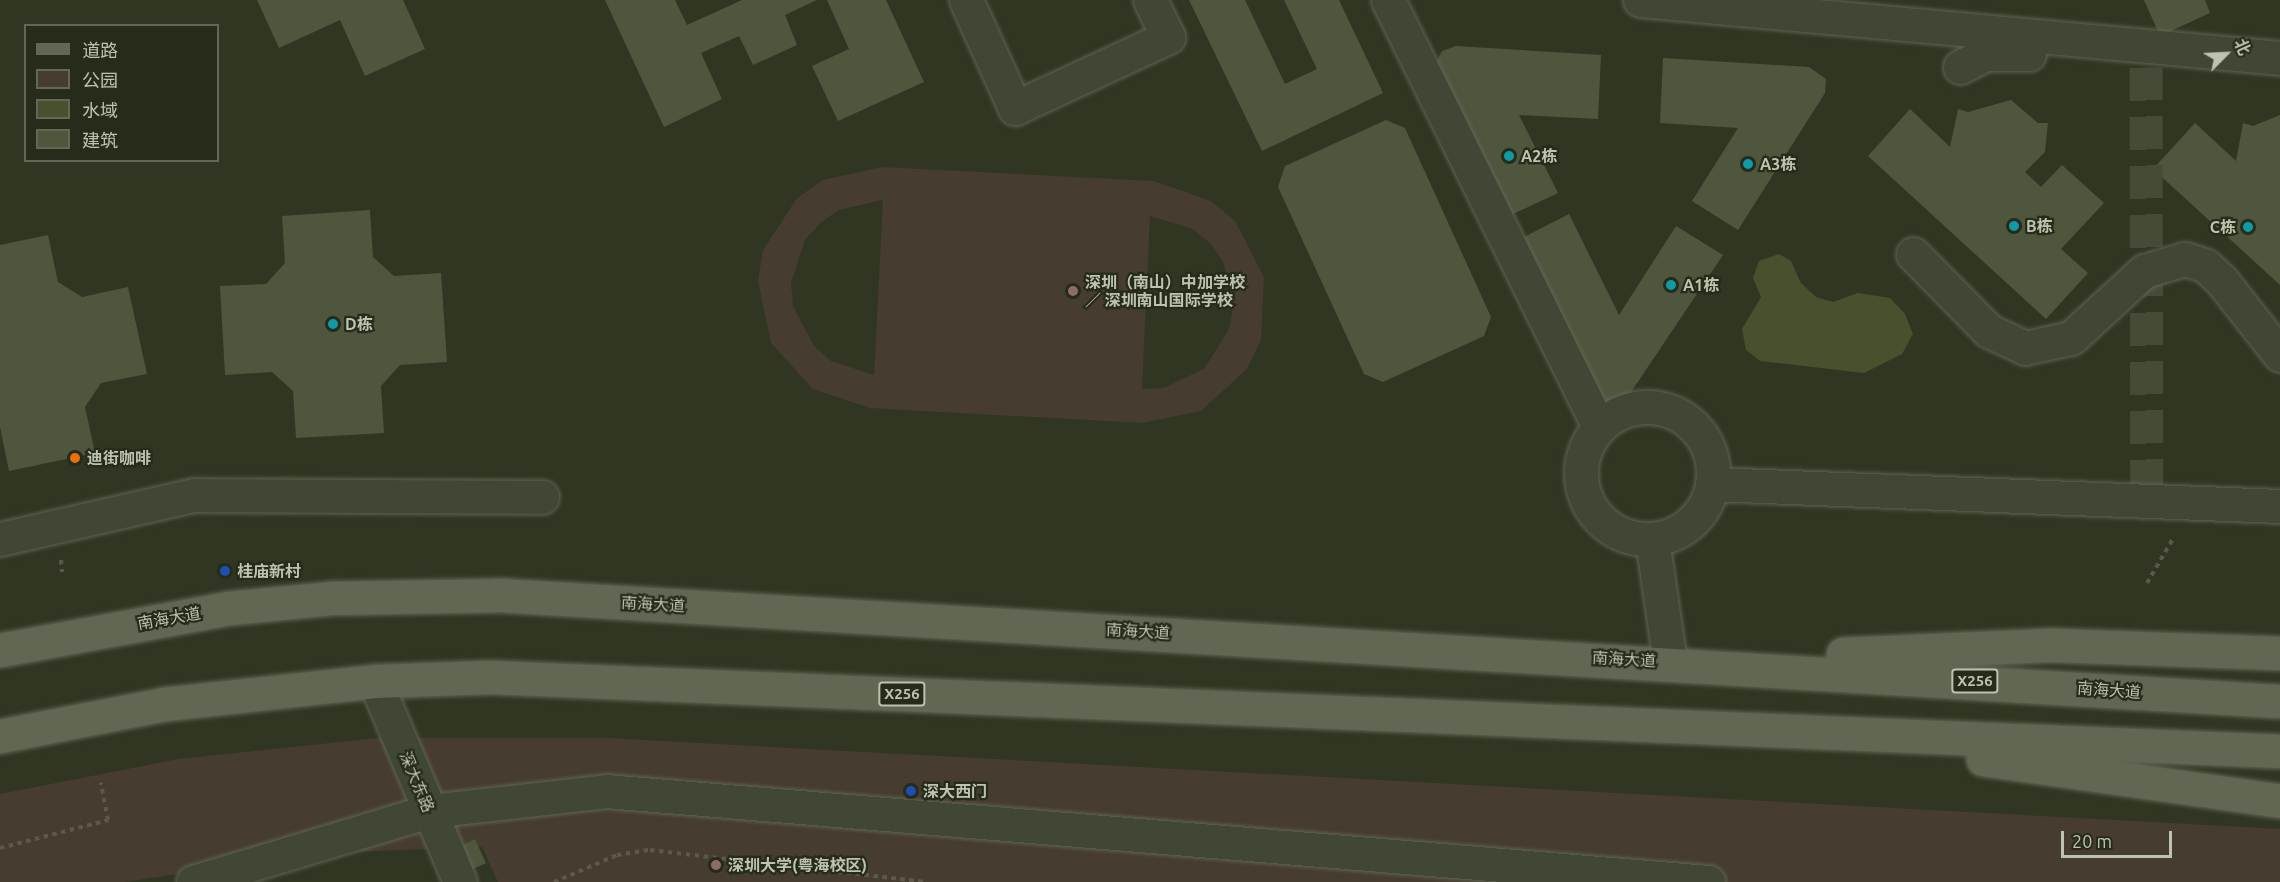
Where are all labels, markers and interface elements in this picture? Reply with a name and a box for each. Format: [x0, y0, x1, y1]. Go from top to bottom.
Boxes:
legend [24, 24, 219, 162]
north arrow [2196, 24, 2256, 84]
text: 北 [2231, 36, 2254, 58]
text: 道路 [82, 40, 118, 60]
text: 公园 [82, 70, 118, 90]
text: 水域 [82, 100, 118, 120]
text: 建筑 [82, 130, 118, 150]
place label: A2栋 [1521, 146, 1557, 166]
marker: A2栋 [1502, 149, 1516, 163]
place label: A3栋 [1760, 154, 1796, 174]
marker: A3栋 [1741, 157, 1755, 171]
place label: B栋 [2026, 216, 2053, 236]
place label: C栋 [2210, 217, 2236, 237]
marker: B栋 [2007, 219, 2021, 233]
marker: C栋 [2241, 220, 2255, 234]
place label: 深圳（南山）中加学校 ／ 深圳南山国际学校 [1085, 272, 1245, 310]
place label: A1栋 [1683, 275, 1719, 295]
marker: A1栋 [1664, 278, 1678, 292]
marker: 深圳（南山）中加学校 ／ 深圳南山国际学校 [1066, 284, 1080, 298]
place label: D栋 [345, 314, 373, 334]
marker: D栋 [326, 317, 340, 331]
place label: 迪街咖啡 [87, 448, 151, 468]
marker: 迪街咖啡 [68, 451, 82, 465]
place label: 桂庙新村 [237, 561, 301, 581]
marker: 桂庙新村 [218, 564, 232, 578]
street label: 南海大道 [621, 593, 685, 615]
street label: 南海大道 [136, 603, 202, 633]
street label: 南海大道 [1106, 620, 1170, 642]
street label: 南海大道 [1592, 648, 1656, 670]
road number: X256 [1951, 669, 1999, 693]
street label: 南海大道 [2076, 678, 2142, 702]
road number: X256 [878, 682, 926, 706]
street label: 深大东路 [396, 749, 438, 815]
place label: 深大西门 [923, 781, 987, 801]
marker: 深大西门 [904, 784, 918, 798]
scale bar [2064, 819, 2175, 857]
text: 20 m [2072, 831, 2112, 851]
place label: 深圳大学(粤海校区) [728, 855, 867, 875]
marker: 深圳大学(粤海校区) [709, 858, 723, 872]

